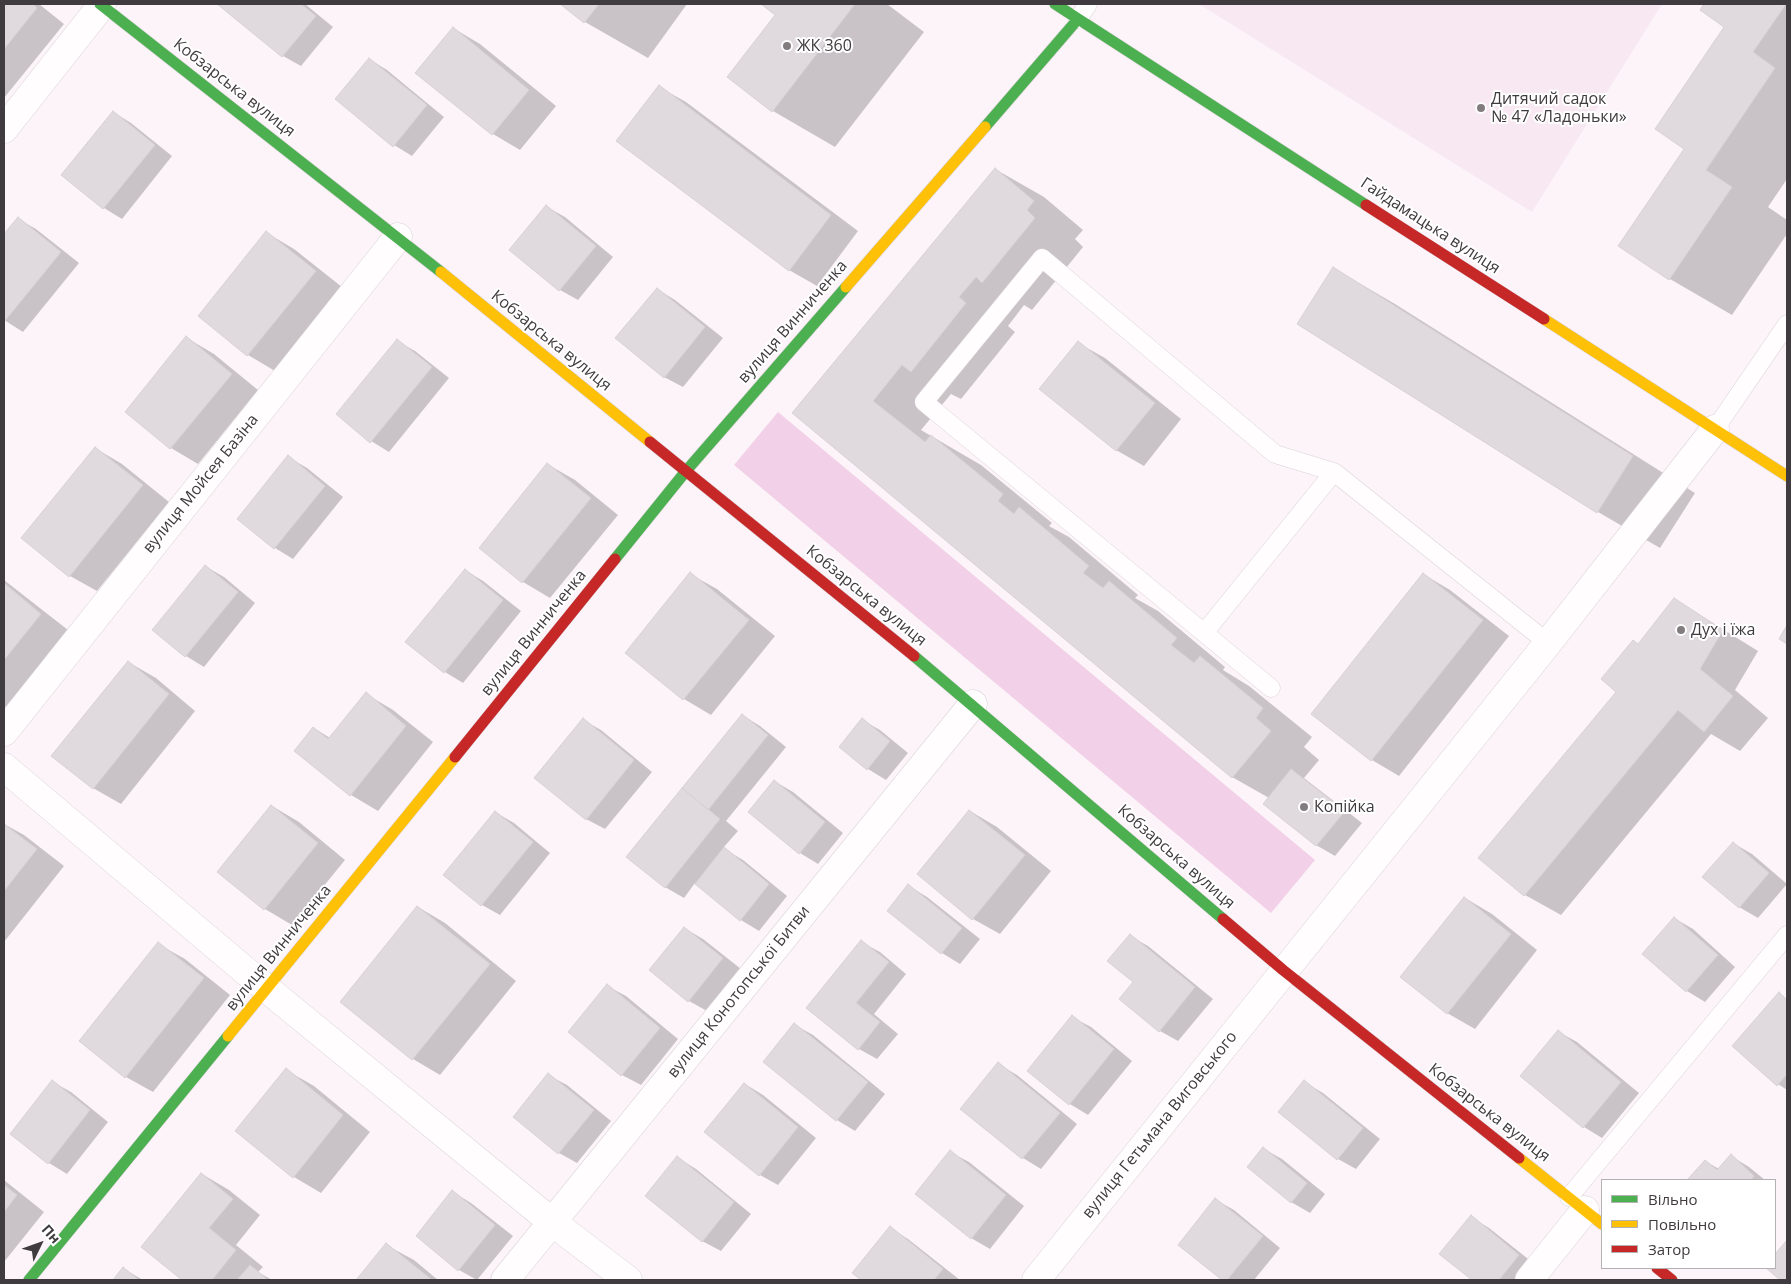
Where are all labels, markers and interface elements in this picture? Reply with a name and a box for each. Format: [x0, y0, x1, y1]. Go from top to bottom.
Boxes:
street label: Кобзарська вулиця [169, 35, 299, 141]
place label: ЖК 360 [797, 36, 852, 56]
marker: ЖК 360 [781, 40, 793, 52]
place label: Дитячий садок № 47 «Ладоньки» [1491, 89, 1627, 127]
marker: Дитячий садок № 47 «Ладоньки» [1475, 102, 1487, 114]
street label: Гайдамацька вулиця [1357, 174, 1503, 278]
street label: вулиця Винниченка [734, 257, 852, 387]
street label: Кобзарська вулиця [487, 287, 615, 395]
street label: вулиця Мойсея Базіна [139, 411, 263, 557]
street label: Кобзарська вулиця [802, 542, 930, 650]
street label: вулиця Винниченка [477, 566, 591, 700]
place label: Дух і їжа [1691, 620, 1755, 640]
marker: Дух і їжа [1675, 624, 1687, 636]
place label: Копійка [1314, 797, 1375, 817]
street label: Кобзарська вулиця [1113, 801, 1239, 913]
marker: Копійка [1298, 801, 1310, 813]
street label: вулиця Винниченка [222, 881, 336, 1015]
street label: вулиця Конотопської Битви [664, 902, 814, 1082]
street label: вулиця Гетьмана Виговського [1078, 1028, 1242, 1222]
street label: Кобзарська вулиця [1424, 1060, 1554, 1166]
legend [1601, 1179, 1776, 1269]
text: Вільно [1648, 1189, 1697, 1209]
text: Повільно [1648, 1214, 1716, 1234]
north arrow [15, 1219, 65, 1269]
text: Пн [38, 1220, 65, 1247]
text: Затор [1648, 1239, 1690, 1259]

